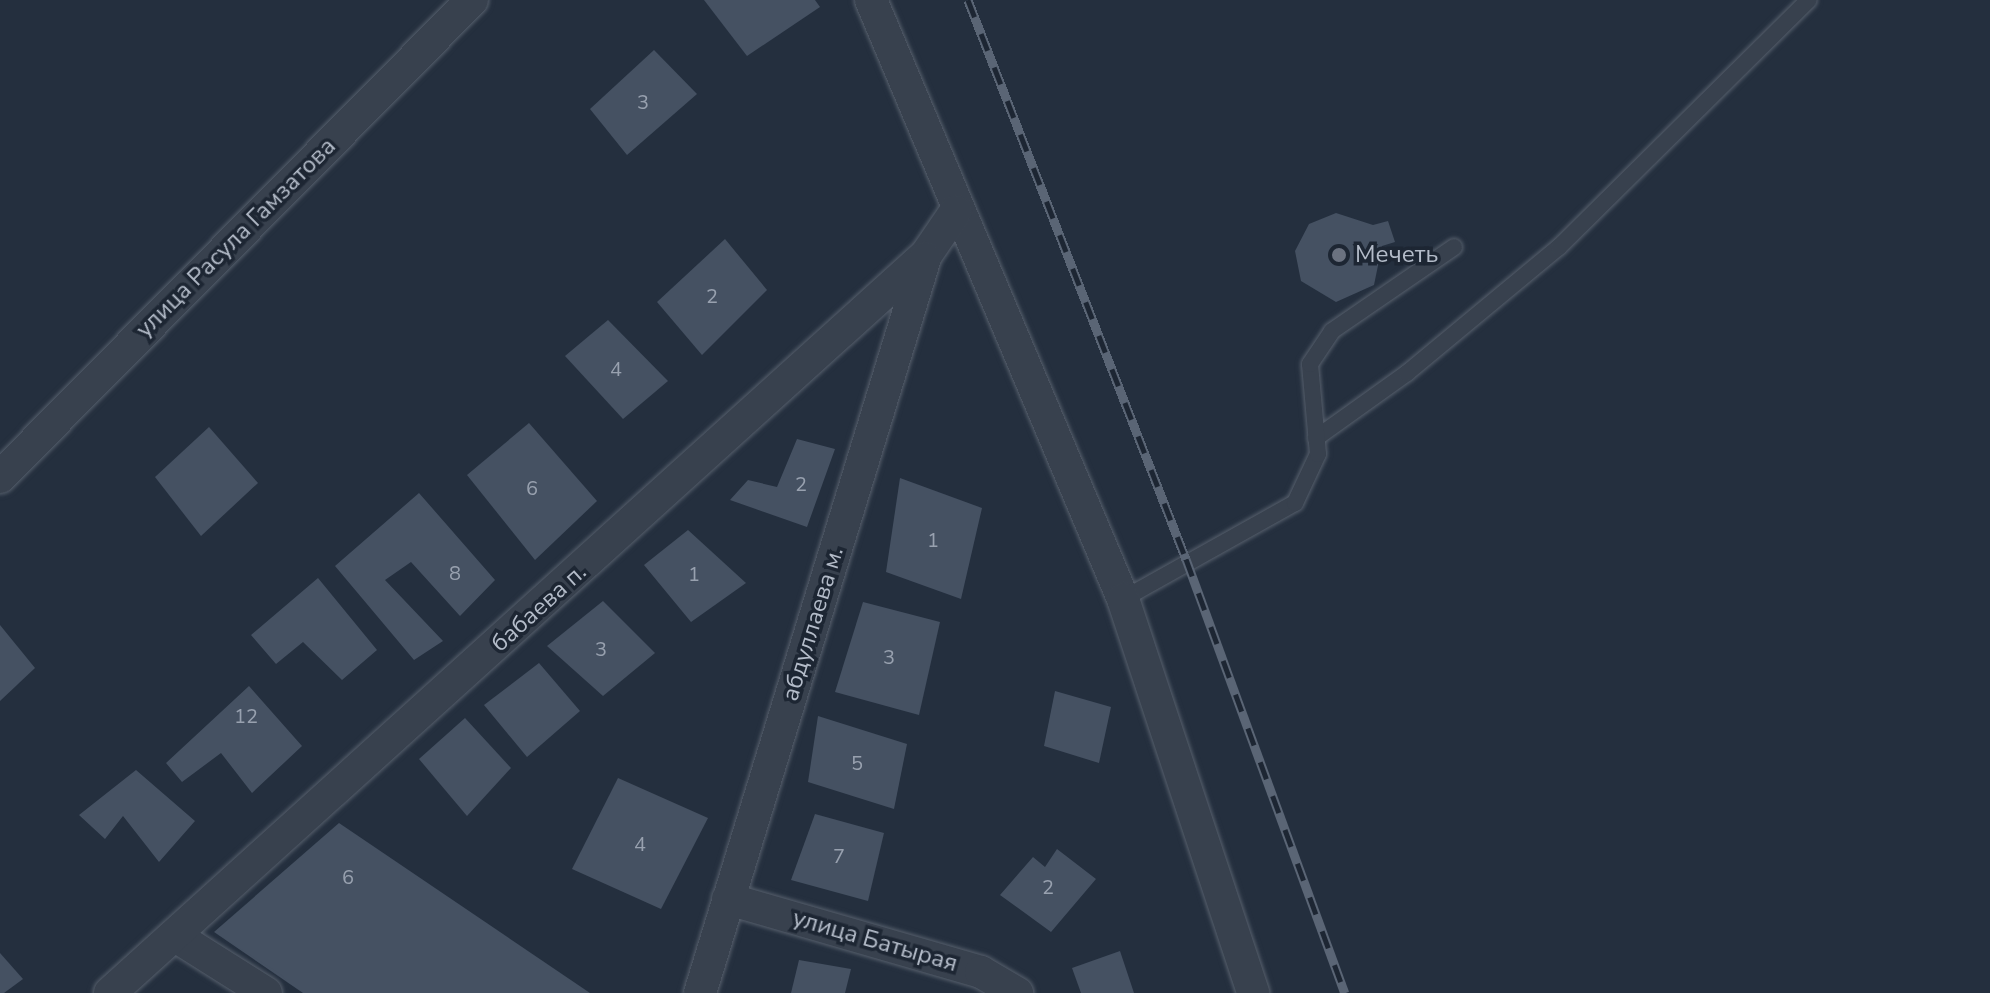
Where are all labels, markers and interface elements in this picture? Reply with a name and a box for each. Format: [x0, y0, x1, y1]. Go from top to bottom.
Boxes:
house number: 3 [637, 90, 649, 114]
street label: улица Расула Гамзатова [130, 132, 342, 344]
place label: Мечеть [1355, 241, 1438, 269]
marker: Мечеть [1330, 246, 1348, 264]
house number: 2 [706, 284, 718, 308]
house number: 4 [610, 357, 622, 381]
house number: 2 [795, 472, 807, 496]
house number: 6 [526, 476, 538, 500]
house number: 1 [927, 528, 939, 552]
street label: абдуллаева м. [776, 543, 850, 705]
street label: бабаева п. [486, 558, 592, 658]
house number: 8 [449, 561, 461, 585]
house number: 1 [688, 562, 700, 586]
house number: 3 [595, 637, 607, 661]
house number: 3 [883, 645, 895, 669]
house number: 12 [234, 704, 258, 728]
house number: 5 [851, 751, 863, 775]
house number: 4 [634, 832, 646, 856]
house number: 7 [833, 844, 845, 868]
house number: 6 [342, 865, 354, 889]
house number: 2 [1042, 875, 1054, 899]
street label: улица Батырая [789, 904, 961, 978]

